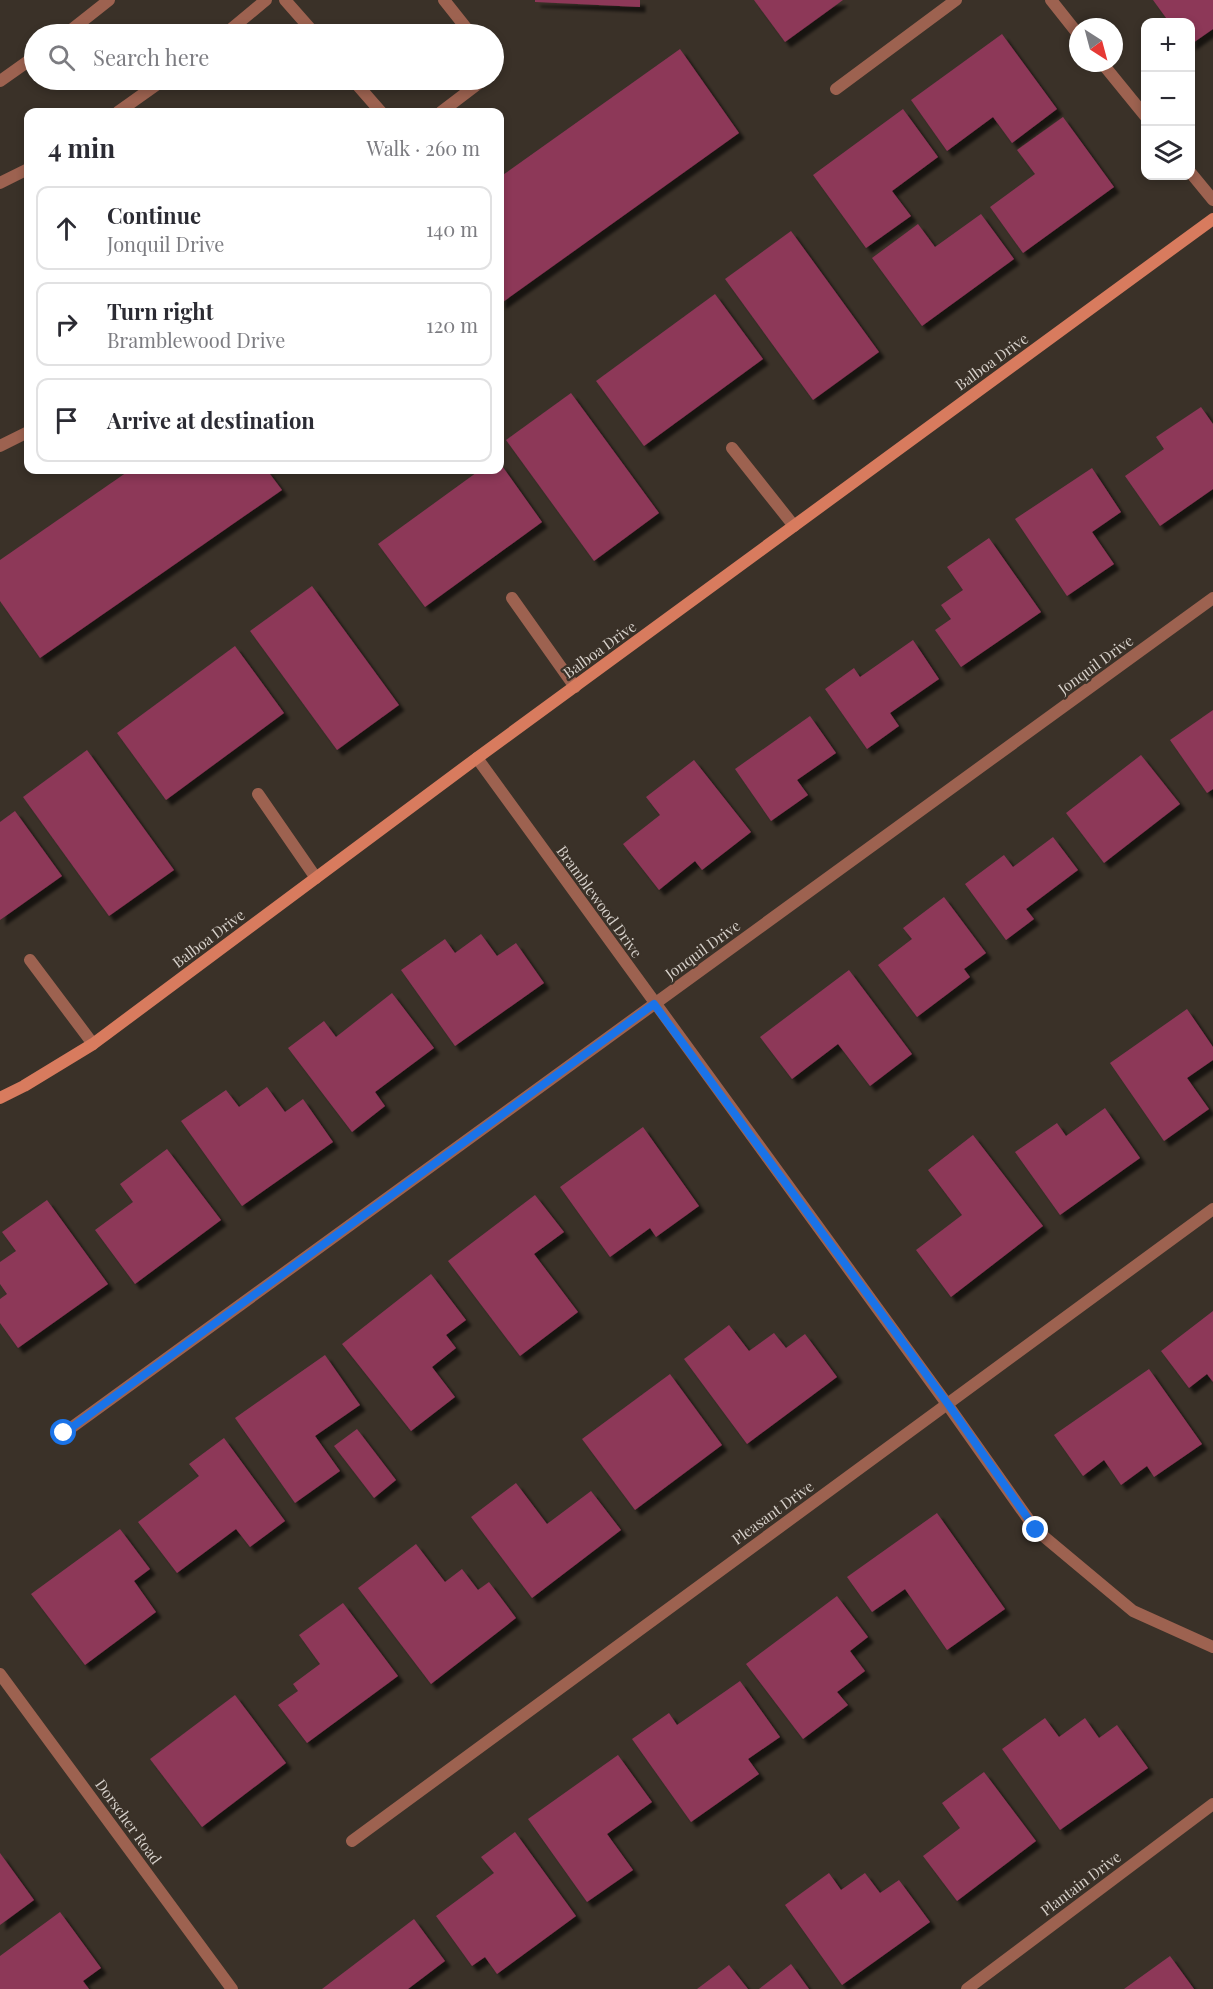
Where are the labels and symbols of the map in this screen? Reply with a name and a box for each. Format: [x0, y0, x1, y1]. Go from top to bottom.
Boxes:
north arrow [1069, 18, 1123, 72]
street label: Balboa Drive [951, 328, 1032, 394]
street label: Balboa Drive [559, 616, 640, 682]
street label: Jonquil Drive [1053, 630, 1137, 699]
street label: Bramblewood Drive [552, 841, 647, 961]
street label: Balboa Drive [168, 904, 249, 972]
street label: Jonquil Drive [660, 915, 744, 984]
route start [50, 1419, 76, 1445]
street label: Pleasant Drive [728, 1476, 817, 1549]
route end [1022, 1516, 1048, 1542]
street label: Dorscher Road [91, 1775, 167, 1868]
street label: Plantain Drive [1036, 1846, 1125, 1920]

